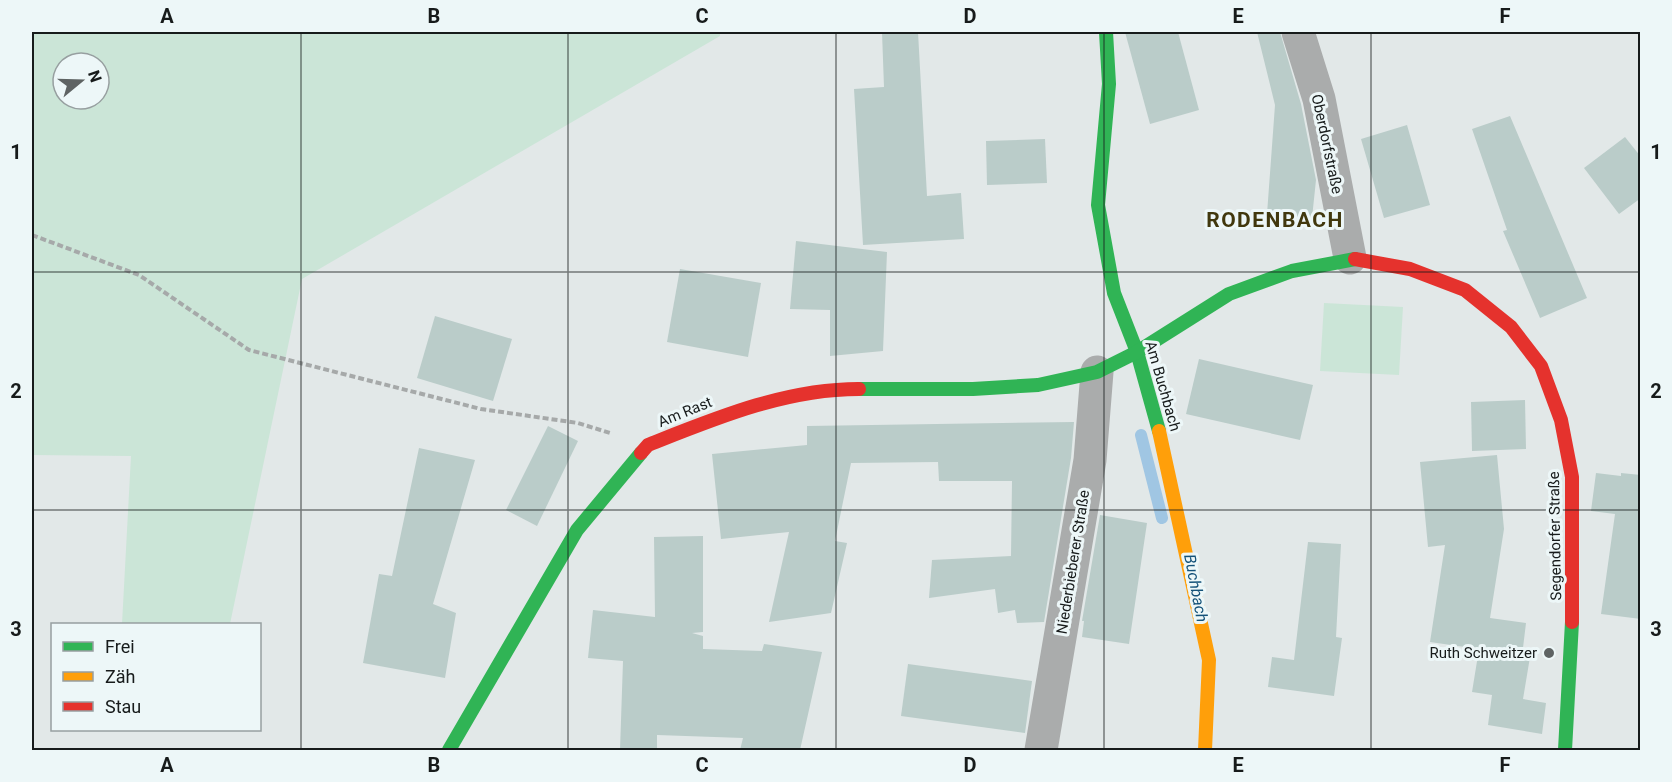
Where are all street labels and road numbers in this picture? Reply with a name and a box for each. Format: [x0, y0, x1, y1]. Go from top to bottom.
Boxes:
street label: Oberdorfstraße [1308, 92, 1346, 196]
street label: Am Buchbach [1142, 339, 1184, 433]
street label: Am Rast [655, 393, 715, 431]
street label: Segendorfer Straße [1545, 471, 1565, 601]
street label: Niederbieberer Straße [1053, 489, 1093, 635]

